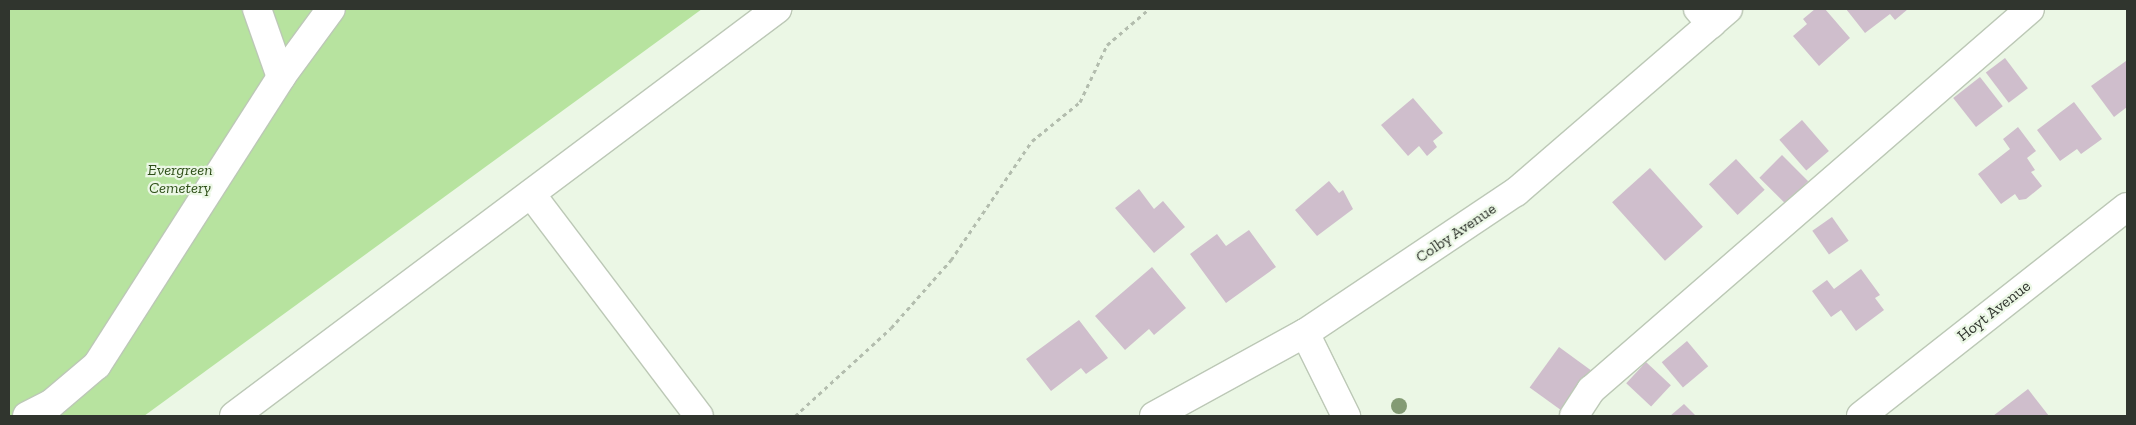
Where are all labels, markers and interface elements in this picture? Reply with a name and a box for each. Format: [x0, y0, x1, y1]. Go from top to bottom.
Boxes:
park label: Evergreen Cemetery [147, 160, 213, 198]
street label: Colby Avenue [1412, 199, 1500, 267]
street label: Hoyt Avenue [1953, 276, 2035, 346]

